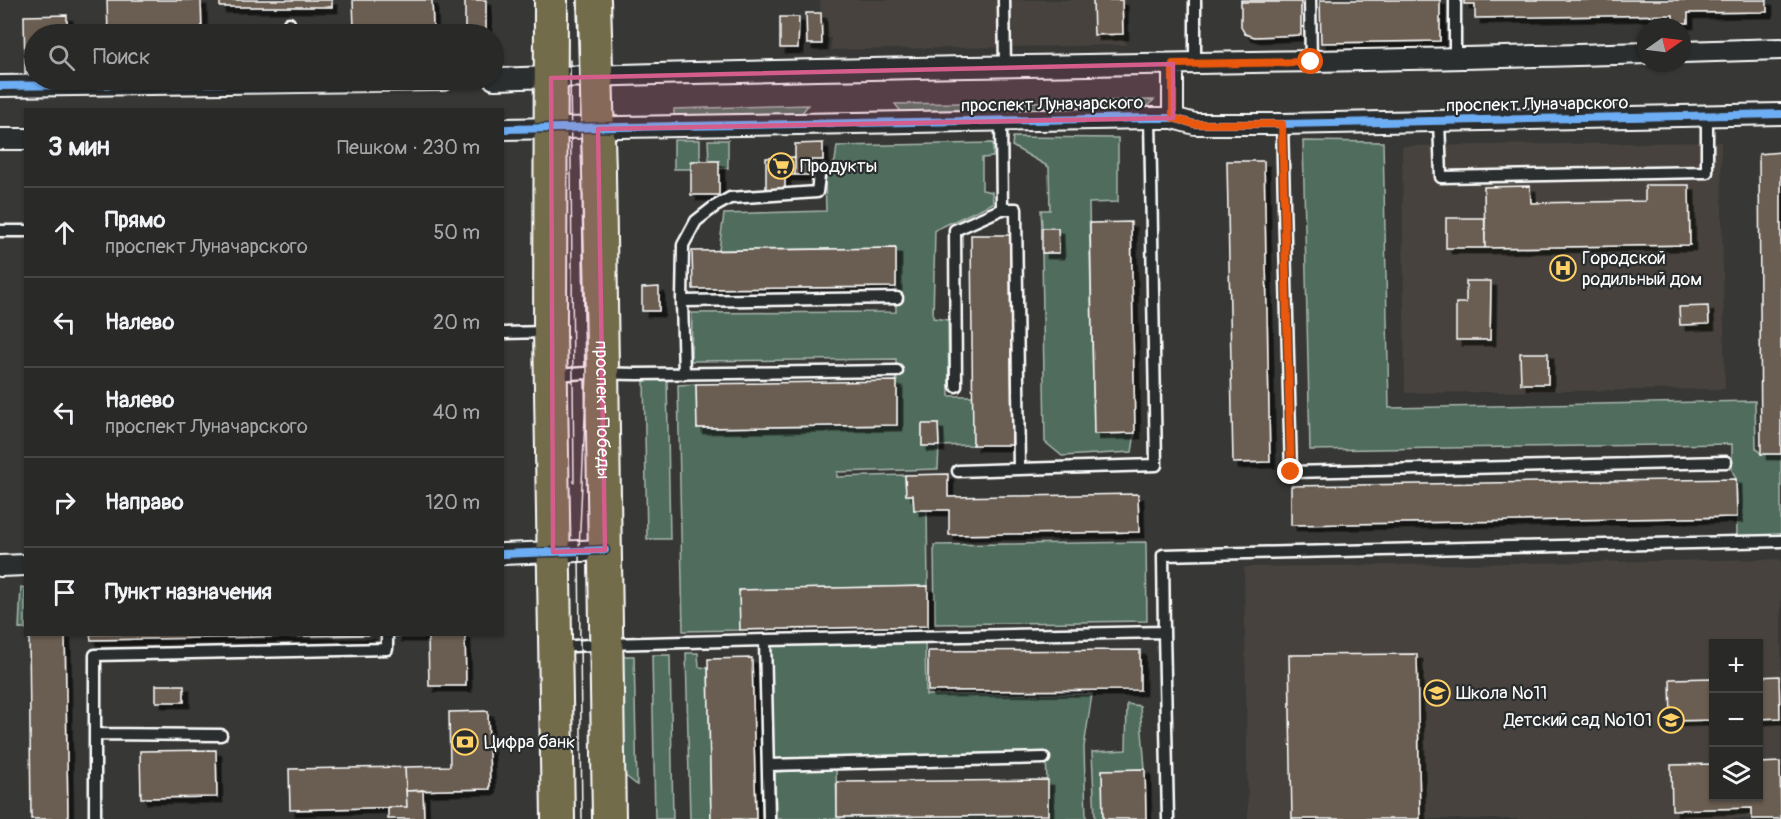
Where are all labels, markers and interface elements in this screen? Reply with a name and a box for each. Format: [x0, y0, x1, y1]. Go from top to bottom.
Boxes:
north arrow [1637, 18, 1691, 72]
search box [24, 24, 504, 90]
icon: search [45, 41, 78, 74]
text: Поиск [93, 43, 150, 71]
route start [1297, 48, 1323, 74]
street label: проспект Луначарского [961, 91, 1144, 118]
street label: проспект Луначарского [1446, 91, 1629, 118]
text: 3 мин [48, 131, 110, 163]
text: Пешком · 230 m [337, 135, 480, 160]
supermarket icon: Продукты [766, 151, 796, 181]
place label: Продукты [800, 155, 877, 178]
text: Прямо [105, 206, 165, 234]
icon: ahead [48, 216, 81, 249]
text: 50 m [433, 220, 480, 245]
text: проспект Луначарского [105, 234, 308, 259]
place label: Городской родильный дом [1582, 247, 1702, 291]
hospital icon: Городской родильный дом [1548, 253, 1578, 283]
icon: left [48, 306, 81, 339]
text: Налево [105, 308, 174, 336]
text: 20 m [433, 310, 480, 335]
street label: проспект Победы [590, 340, 615, 480]
text: Налево [105, 386, 174, 414]
icon: left [48, 396, 81, 429]
text: 40 m [433, 400, 480, 425]
text: проспект Луначарского [105, 414, 308, 439]
route end [1277, 458, 1303, 484]
icon: right [48, 486, 81, 519]
text: Направо [105, 488, 184, 516]
text: 120 m [425, 490, 480, 515]
icon: arrive [48, 576, 81, 609]
text: Пункт назначения [105, 578, 272, 606]
map controls [1709, 639, 1763, 801]
button: + [1709, 639, 1763, 693]
school or university icon: Школа №11 [1422, 678, 1452, 708]
place label: Школа №11 [1456, 682, 1547, 705]
button: − [1709, 693, 1763, 747]
school or university icon: Детский сад №101 [1656, 705, 1686, 735]
place label: Детский сад №101 [1503, 709, 1652, 732]
bank icon: Цифра банк [450, 727, 480, 757]
place label: Цифра банк [484, 731, 575, 754]
button: layers [1709, 747, 1763, 801]

